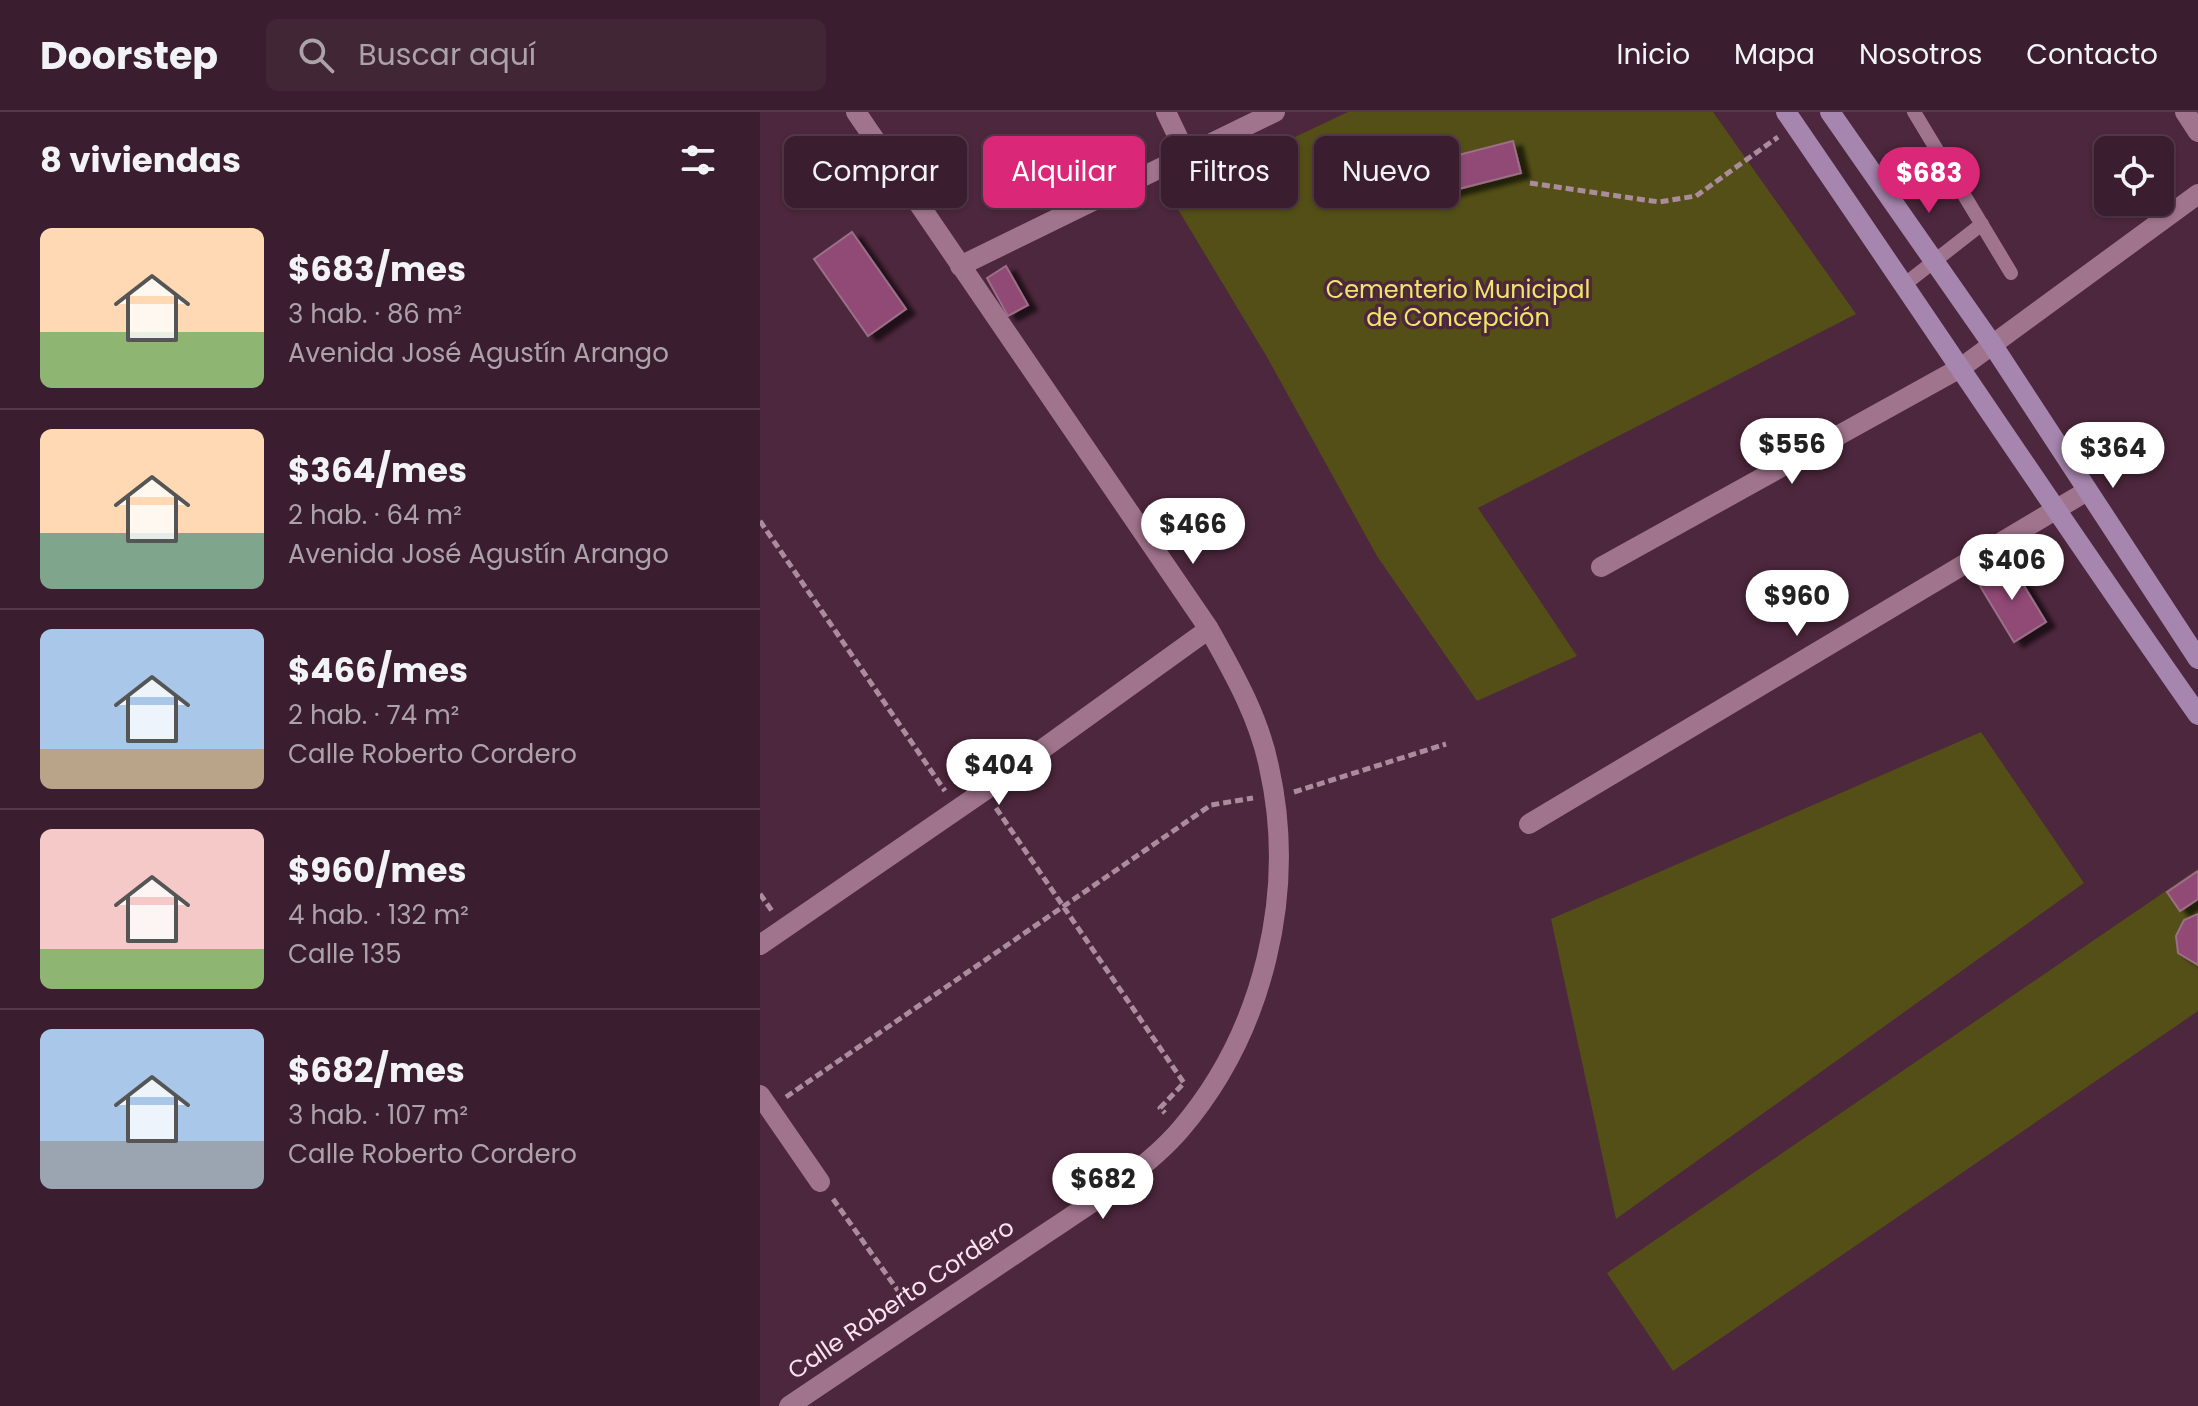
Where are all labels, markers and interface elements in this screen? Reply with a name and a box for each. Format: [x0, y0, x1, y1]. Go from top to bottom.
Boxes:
search box [266, 19, 826, 91]
text: Doorstep [40, 29, 218, 82]
icon: search [294, 33, 338, 77]
text: Buscar aquí [358, 33, 536, 76]
text: Inicio [1617, 35, 1690, 74]
text: Mapa [1734, 35, 1815, 74]
text: Nosotros [1859, 35, 1982, 74]
text: Contacto [2026, 35, 2158, 74]
text: 8 viviendas [40, 136, 241, 184]
chip: Comprar [784, 136, 967, 208]
chip: Alquilar [983, 136, 1145, 208]
chip: Filtros [1161, 136, 1298, 208]
chip: Nuevo [1314, 136, 1459, 208]
map controls [2094, 136, 2174, 216]
button: locate [2094, 136, 2174, 216]
icon: filters [676, 138, 720, 182]
pin: $683 [1882, 147, 1976, 215]
text: $683 [1896, 155, 1962, 191]
text: $683/mes [288, 245, 466, 293]
icon: home [104, 260, 200, 356]
park label: Cementerio Municipal de Concepción [1326, 273, 1590, 334]
text: 3 hab. · 86 m² [288, 296, 462, 332]
text: Avenida José Agustín Arango [288, 335, 669, 371]
pin: $556 [1745, 418, 1839, 486]
pin: $364 [2066, 422, 2160, 490]
text: $556 [1758, 426, 1826, 462]
text: $364 [2079, 430, 2147, 466]
text: $364/mes [288, 446, 467, 494]
icon: home [104, 461, 200, 557]
text: 2 hab. · 64 m² [288, 497, 462, 533]
pin: $466 [1146, 498, 1240, 566]
text: $466 [1159, 506, 1227, 542]
pin: $406 [1965, 534, 2059, 602]
text: Avenida José Agustín Arango [288, 536, 669, 572]
text: $406 [1978, 542, 2046, 578]
pin: $960 [1750, 570, 1844, 638]
text: $960 [1764, 578, 1830, 614]
text: $466/mes [288, 646, 468, 694]
icon: home [104, 661, 200, 757]
text: 2 hab. · 74 m² [288, 697, 459, 733]
text: Calle Roberto Cordero [288, 736, 577, 772]
pin: $404 [952, 739, 1046, 807]
text: $404 [964, 747, 1034, 783]
text: $960/mes [288, 846, 466, 894]
icon: home [104, 861, 200, 957]
text: 4 hab. · 132 m² [288, 897, 469, 933]
text: Calle 135 [288, 936, 401, 972]
text: $682/mes [288, 1046, 465, 1094]
icon: home [104, 1061, 200, 1157]
text: 3 hab. · 107 m² [288, 1097, 468, 1133]
text: Calle Roberto Cordero [288, 1136, 577, 1172]
pin: $682 [1056, 1153, 1150, 1221]
text: $682 [1070, 1161, 1136, 1197]
street label: Calle Roberto Cordero [781, 1210, 1020, 1387]

